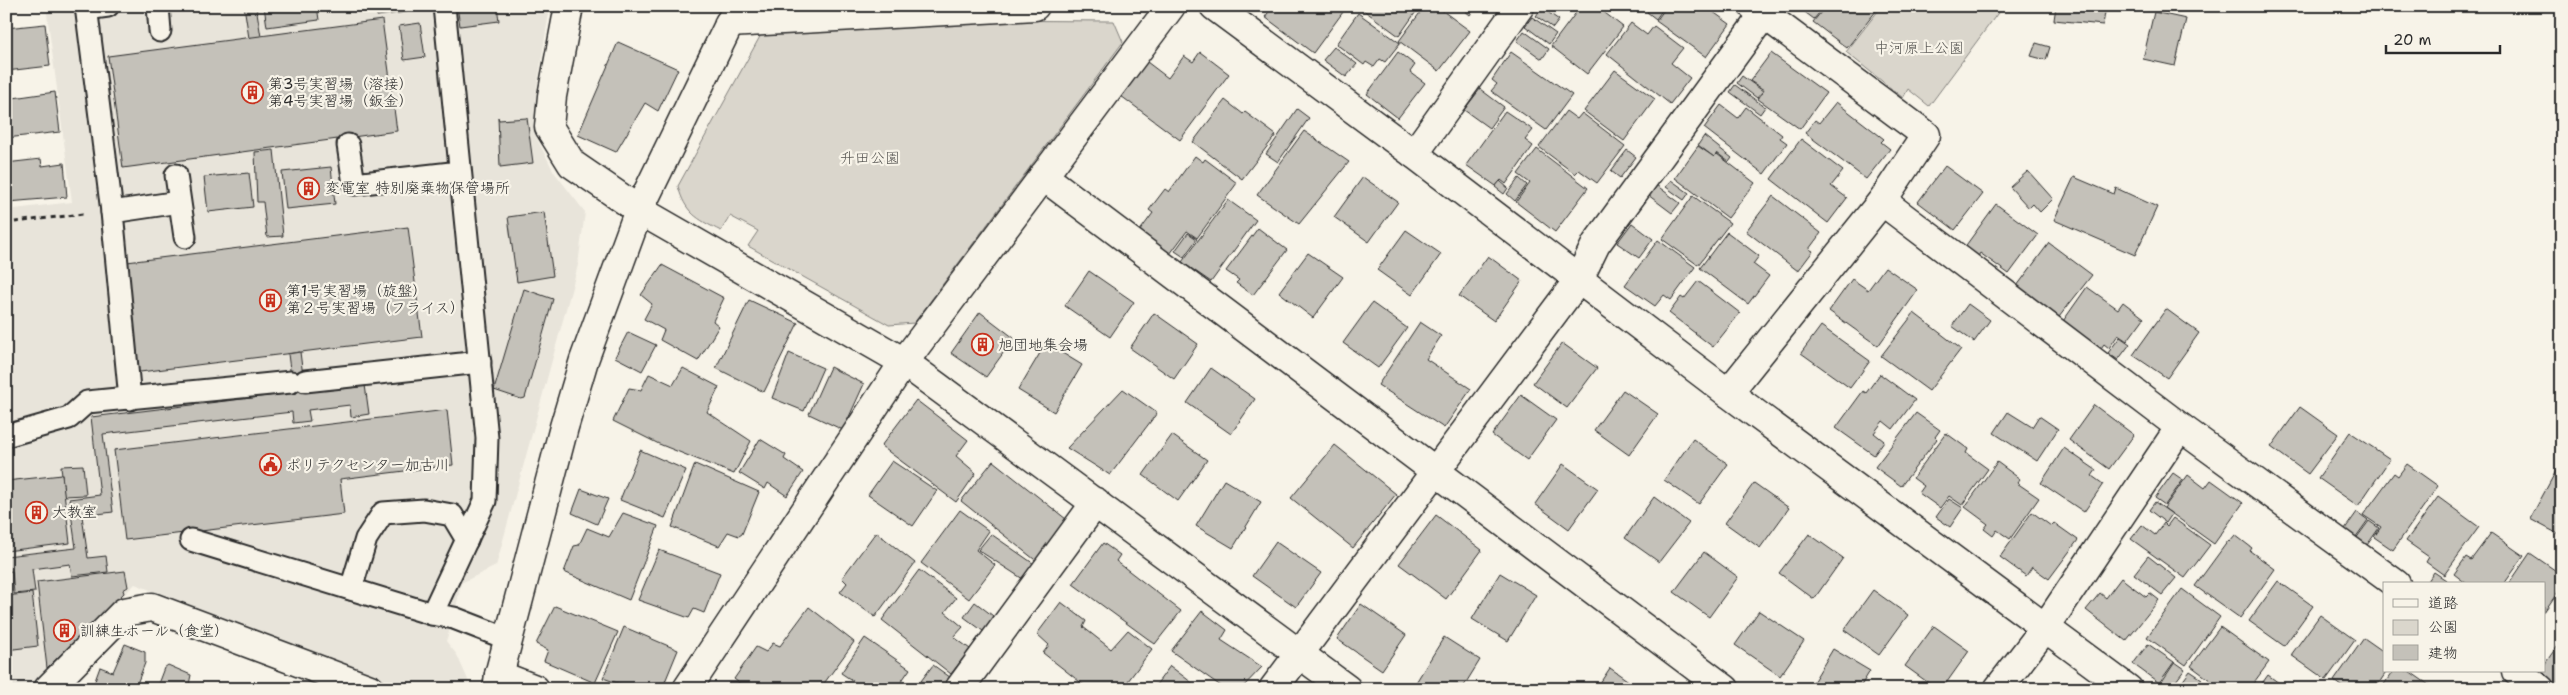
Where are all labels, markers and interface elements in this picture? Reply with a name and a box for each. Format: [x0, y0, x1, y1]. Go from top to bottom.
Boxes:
scale bar [2386, 22, 2499, 54]
text: 20 m [2393, 30, 2432, 50]
park label: 中河原上公園 [1874, 38, 1964, 58]
place label: 第3号実習場（溶接） 第4号実習場（鈑金） [268, 74, 414, 111]
building icon: 第3号実習場（溶接） 第4号実習場（鈑金） [240, 81, 264, 105]
park label: 升田公園 [840, 148, 900, 168]
building icon: 変電室 特別廃棄物保管場所 [297, 176, 321, 200]
place label: 変電室 特別廃棄物保管場所 [325, 178, 510, 198]
place label: 第1号実習場（旋盤） 第２号実習場（フライス） [286, 281, 465, 318]
building icon: 第1号実習場（旋盤） 第２号実習場（フライス） [258, 288, 282, 312]
building icon: 旭団地集会場 [970, 333, 994, 357]
place label: 旭団地集会場 [998, 335, 1088, 355]
public building icon: ポリテクセンター加古川 [258, 453, 282, 477]
place label: ポリテクセンター加古川 [286, 455, 450, 475]
building icon: 大教室 [24, 500, 48, 524]
place label: 大教室 [52, 502, 97, 522]
legend [2383, 582, 2546, 672]
text: 道路 [2428, 593, 2458, 613]
text: 公園 [2428, 617, 2458, 637]
building icon: 訓練生ホール（食堂） [52, 619, 76, 643]
place label: 訓練生ホール（食堂） [80, 621, 229, 641]
text: 建物 [2428, 643, 2458, 663]

